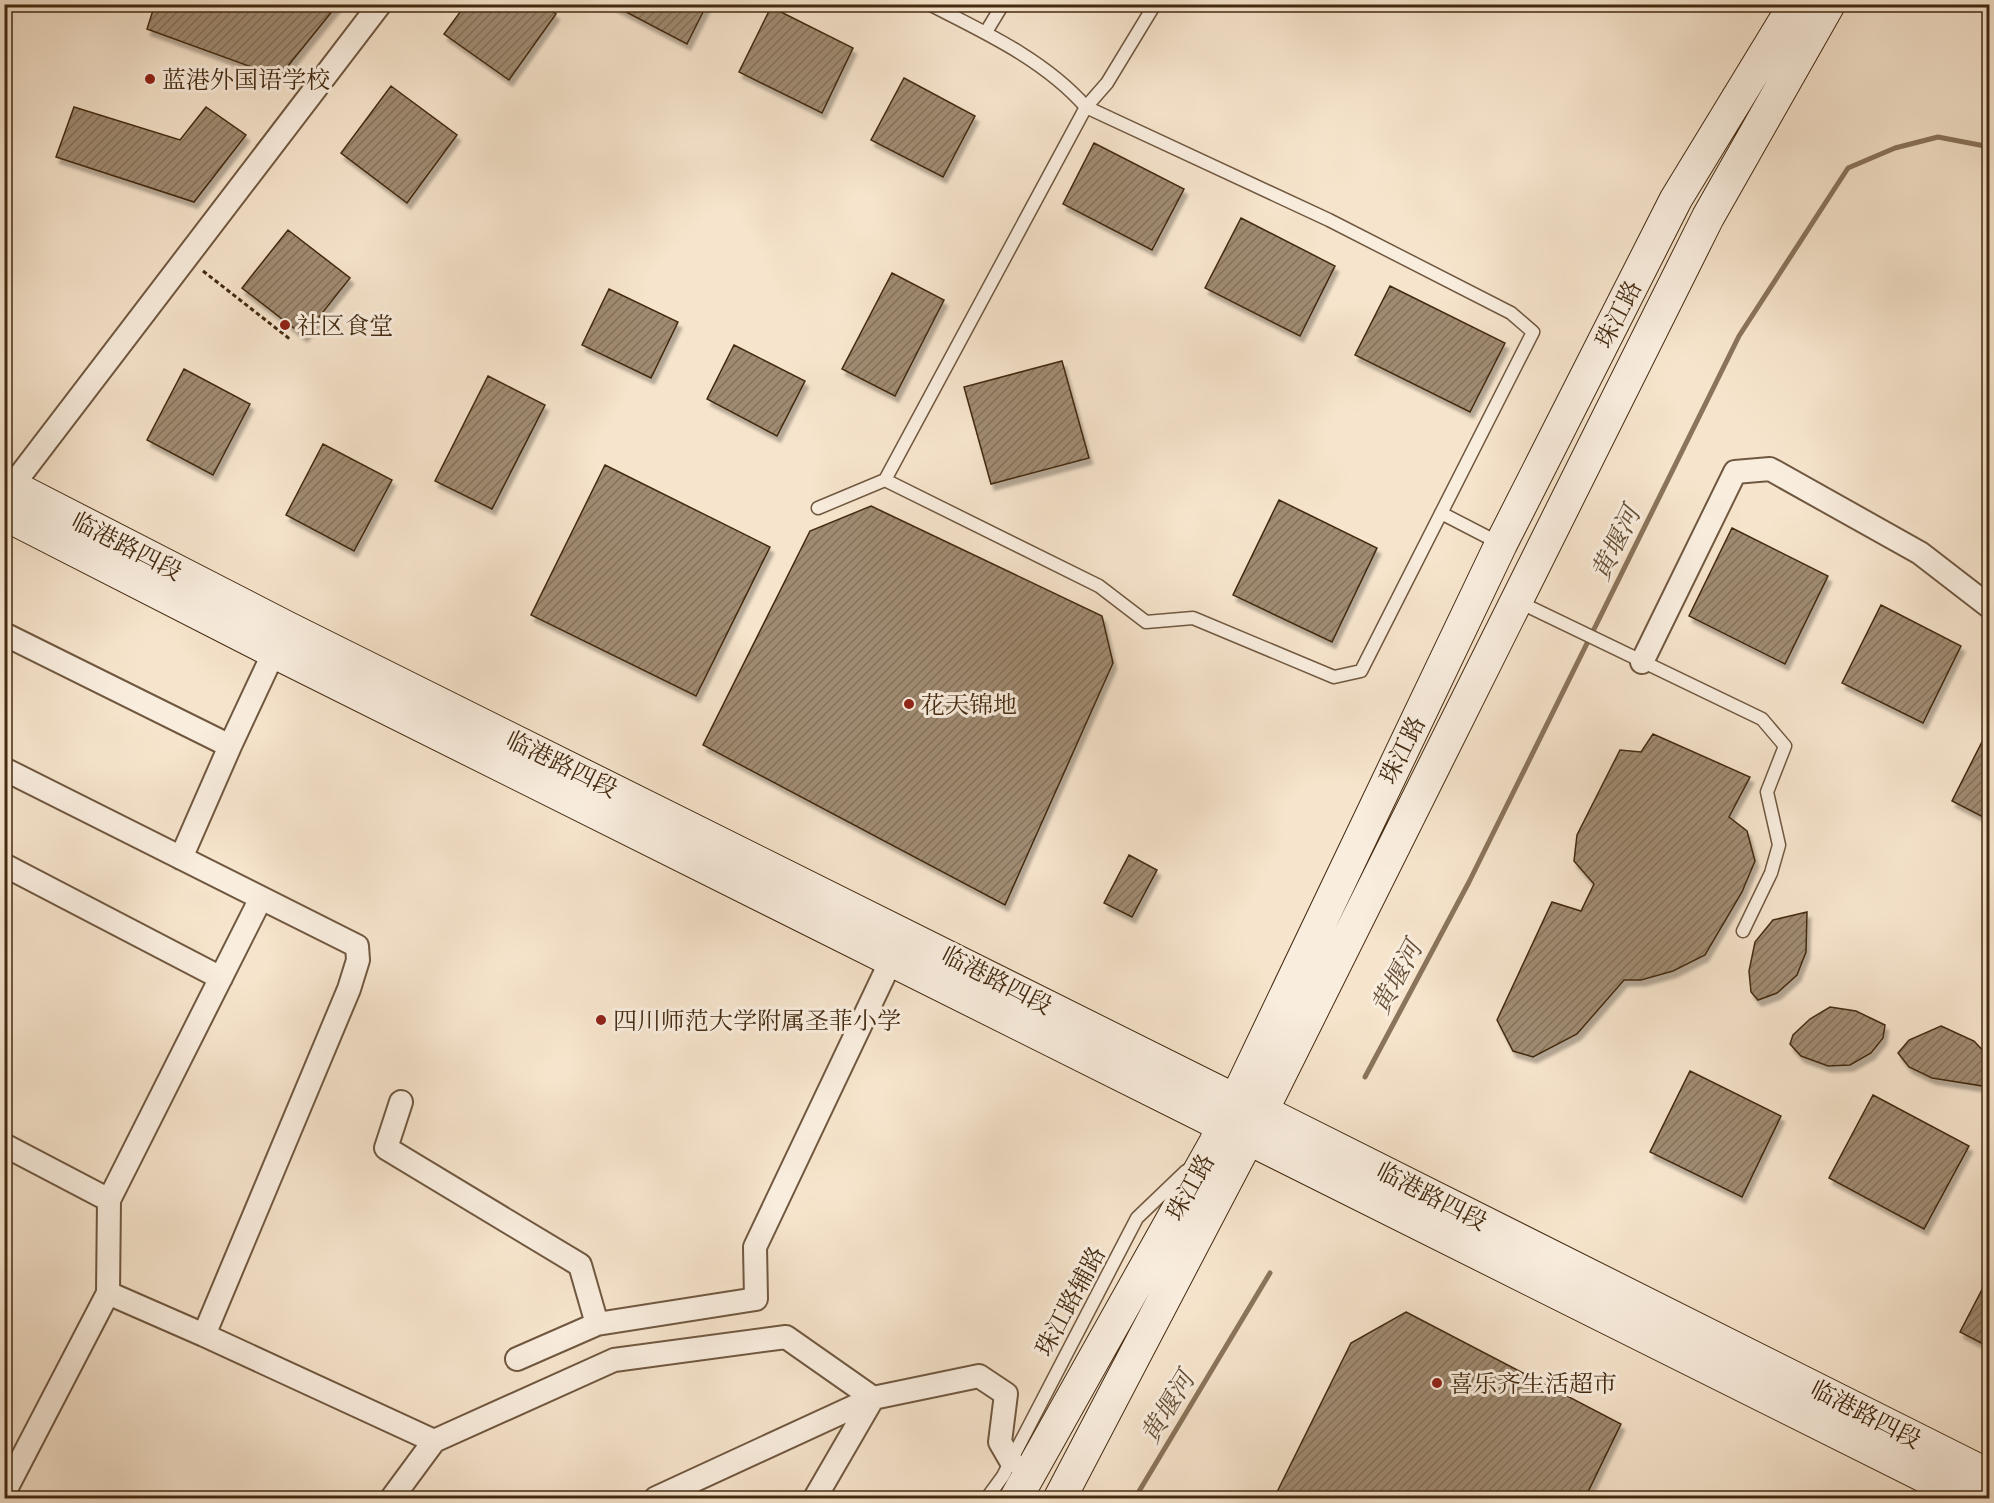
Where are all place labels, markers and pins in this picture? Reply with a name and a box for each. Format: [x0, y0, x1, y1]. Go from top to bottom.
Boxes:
place label: 蓝港外国语学校 [162, 62, 330, 97]
marker: 蓝港外国语学校 [143, 72, 157, 86]
place label: 社区食堂 [297, 308, 393, 343]
marker: 社区食堂 [278, 318, 292, 332]
place label: 花天锦地 [921, 687, 1017, 722]
marker: 花天锦地 [902, 697, 916, 711]
place label: 四川师范大学附属圣菲小学 [613, 1003, 901, 1038]
marker: 四川师范大学附属圣菲小学 [594, 1013, 608, 1027]
place label: 喜乐齐生活超市 [1449, 1366, 1617, 1401]
marker: 喜乐齐生活超市 [1430, 1376, 1444, 1390]

